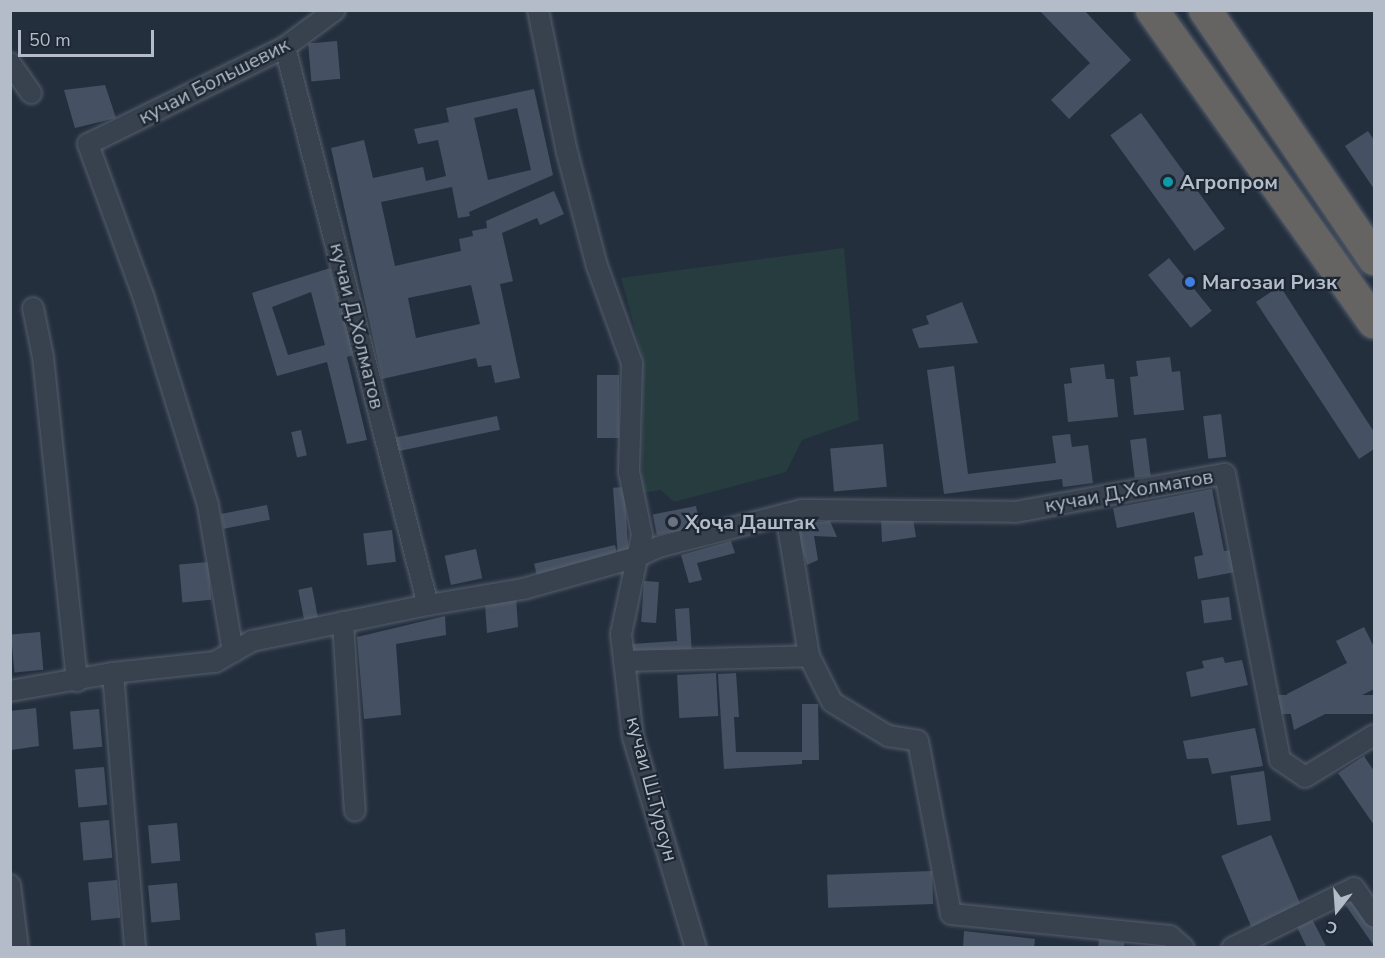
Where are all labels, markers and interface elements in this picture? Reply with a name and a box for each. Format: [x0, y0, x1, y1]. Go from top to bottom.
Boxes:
scale bar [21, 18, 158, 56]
text: 50 m [29, 28, 71, 52]
street label: кучаи Большевик [135, 33, 293, 129]
place label: Агропром [1180, 170, 1278, 194]
marker: Агропром [1161, 175, 1175, 189]
street label: кучаи Д,Холматов [325, 240, 389, 412]
place label: Магозаи Ризк [1202, 270, 1337, 294]
marker: Магозаи Ризк [1183, 275, 1197, 289]
street label: кучаи Д,Холматов [1043, 464, 1215, 518]
place label: Ҳоҷа Даштак [685, 510, 815, 534]
marker: Ҳоҷа Даштак [666, 515, 680, 529]
street label: кучаи Ш.Турсун [621, 714, 683, 864]
north arrow [1307, 880, 1367, 940]
text: С [1323, 915, 1340, 939]

